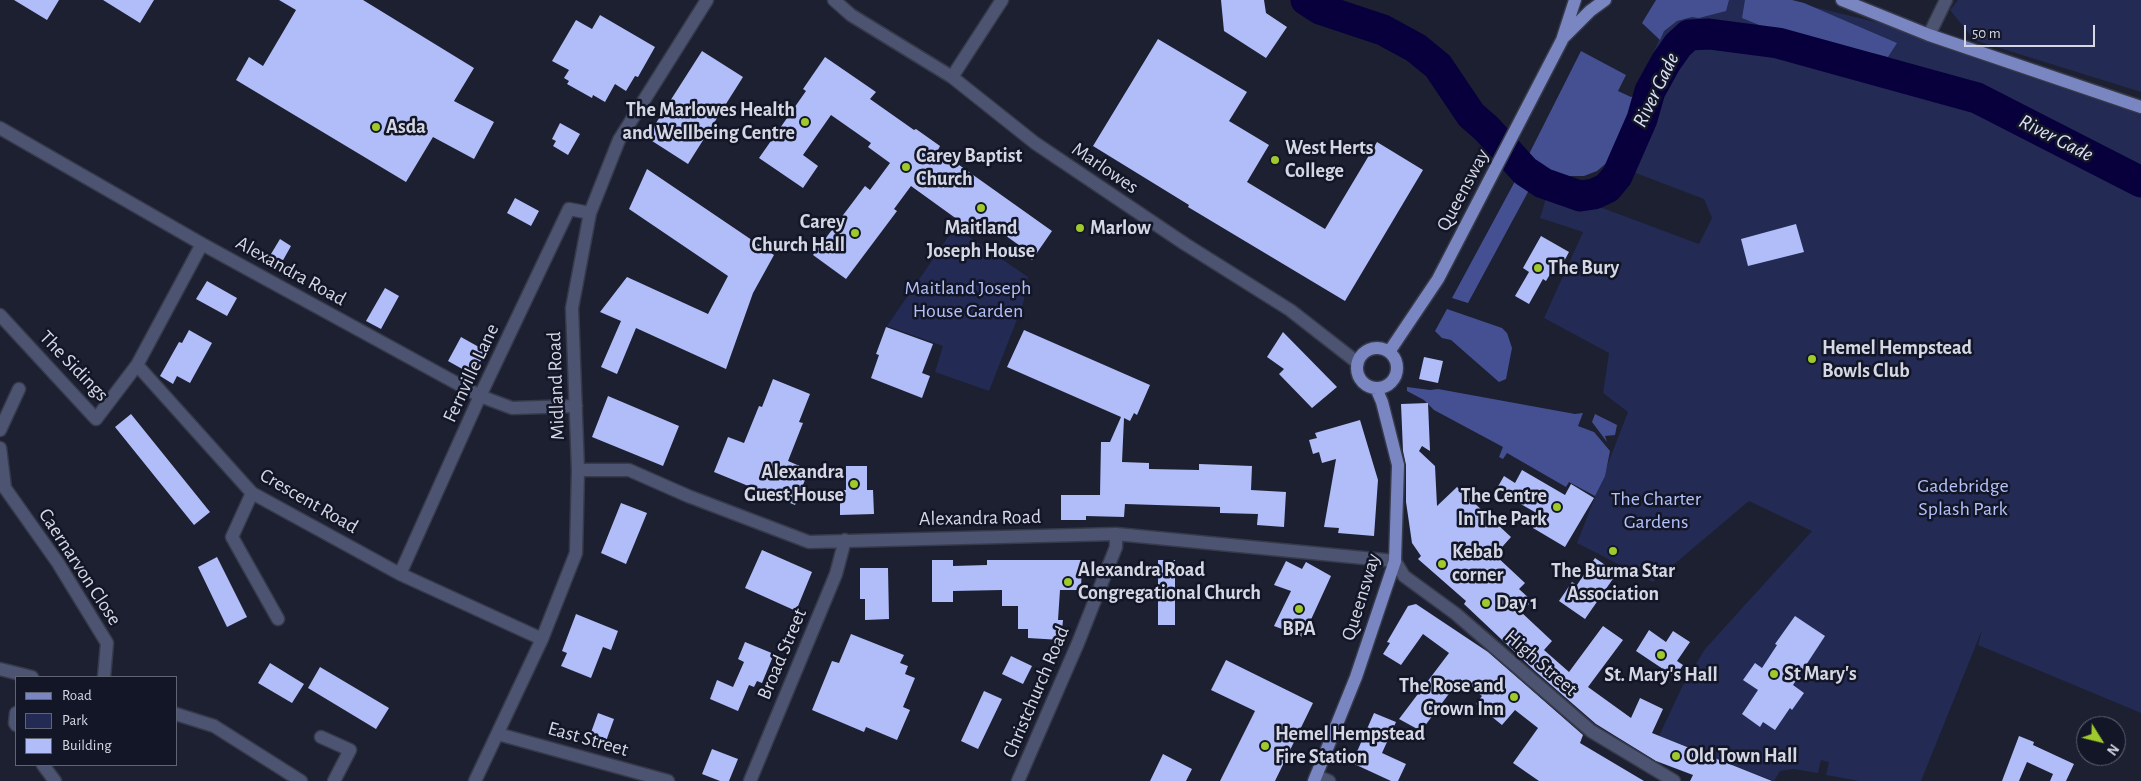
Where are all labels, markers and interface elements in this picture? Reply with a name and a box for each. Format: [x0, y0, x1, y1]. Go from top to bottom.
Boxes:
scale bar [1966, 15, 2097, 47]
text: 50 m [1972, 26, 2001, 41]
water label: River Gade [1627, 49, 1685, 131]
place label: The Marlowes Health and Wellbeing Centre [622, 98, 795, 145]
water label: River Gade [2015, 109, 2097, 167]
place label: Asda [386, 115, 426, 139]
marker: The Marlowes Health and Wellbeing Centre [799, 116, 811, 128]
marker: Asda [370, 121, 382, 133]
place label: West Herts College [1285, 136, 1373, 183]
street label: Marlowes [1067, 137, 1143, 199]
place label: Carey Baptist Church [916, 144, 1022, 191]
street label: Queensway [1431, 145, 1495, 235]
marker: West Herts College [1269, 154, 1281, 166]
marker: Carey Baptist Church [900, 161, 912, 173]
marker: Maitland Joseph House [975, 202, 987, 214]
place label: Carey Church Hall [752, 210, 845, 257]
place label: Maitland Joseph House [927, 216, 1035, 263]
place label: Marlow [1090, 216, 1151, 240]
marker: Marlow [1074, 222, 1086, 234]
marker: Carey Church Hall [849, 227, 861, 239]
street label: Alexandra Road [232, 231, 350, 311]
place label: The Bury [1548, 256, 1619, 280]
marker: The Bury [1532, 262, 1544, 274]
park label: Maitland Joseph House Garden [905, 276, 1031, 323]
street label: Fernville Lane [438, 320, 504, 426]
street label: The Sidings [34, 325, 114, 407]
street label: Midland Road [542, 331, 570, 441]
place label: Hemel Hempstead Bowls Club [1822, 336, 1972, 383]
marker: Hemel Hempstead Bowls Club [1806, 353, 1818, 365]
place label: Alexandra Guest House [744, 460, 844, 507]
street label: Crescent Road [255, 463, 363, 539]
park label: Gadebridge Splash Park [1917, 474, 2009, 521]
marker: Alexandra Guest House [848, 478, 860, 490]
place label: The Centre In The Park [1458, 484, 1547, 531]
park label: The Charter Gardens [1611, 487, 1701, 534]
marker: The Centre In The Park [1551, 501, 1563, 513]
street label: Caernarvon Close [33, 504, 127, 630]
street label: Alexandra Road [919, 505, 1041, 531]
place label: Kebab corner [1452, 540, 1503, 587]
marker: The Burma Star Association [1607, 545, 1619, 557]
street label: Queensway [1336, 551, 1386, 643]
place label: Alexandra Road Congregational Church [1078, 558, 1261, 605]
marker: Kebab corner [1436, 558, 1448, 570]
place label: The Burma Star Association [1551, 559, 1675, 606]
marker: Alexandra Road Congregational Church [1062, 576, 1074, 588]
place label: Day 1 [1496, 591, 1538, 615]
marker: Day 1 [1480, 597, 1492, 609]
marker: BPA [1293, 603, 1305, 615]
street label: Broad Street [752, 605, 812, 703]
place label: BPA [1282, 617, 1316, 641]
street label: Christchurch Road [997, 622, 1075, 762]
street label: High Street [1500, 625, 1582, 701]
marker: St. Mary's Hall [1655, 649, 1667, 661]
place label: St Mary's [1784, 662, 1857, 686]
place label: St. Mary's Hall [1604, 663, 1718, 687]
marker: St Mary's [1768, 668, 1780, 680]
place label: The Rose and Crown Inn [1399, 674, 1504, 721]
legend [15, 676, 178, 766]
text: Road [62, 688, 92, 703]
marker: The Rose and Crown Inn [1508, 691, 1520, 703]
text: Park [62, 713, 88, 728]
street label: East Street [545, 716, 631, 762]
north arrow [2076, 716, 2126, 766]
place label: Hemel Hempstead Fire Station [1275, 722, 1425, 769]
text: Building [62, 738, 112, 753]
marker: Hemel Hempstead Fire Station [1259, 740, 1271, 752]
text: N [2104, 741, 2121, 757]
place label: Old Town Hall [1686, 744, 1797, 768]
marker: Old Town Hall [1670, 750, 1682, 762]

